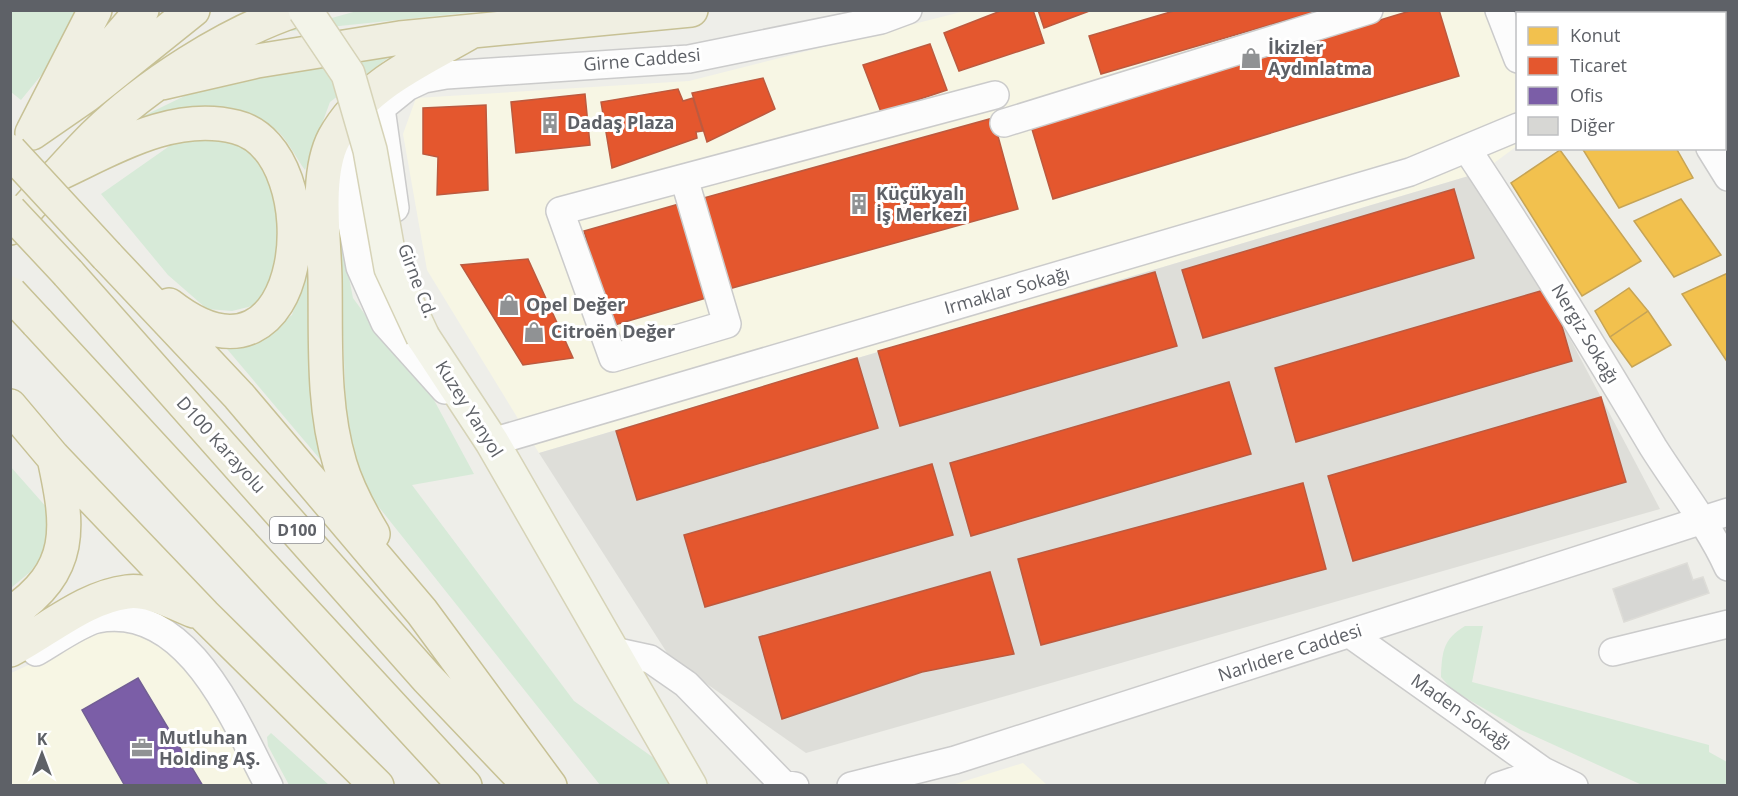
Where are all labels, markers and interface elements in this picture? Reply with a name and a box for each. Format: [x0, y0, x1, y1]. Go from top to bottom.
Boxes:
legend [1516, 12, 1726, 150]
text: Konut [1570, 23, 1620, 47]
place label: İkizler Aydınlatma [1268, 35, 1372, 80]
street label: Girne Caddesi [582, 42, 701, 76]
shop icon: İkizler Aydınlatma [1239, 46, 1263, 70]
text: Ticaret [1570, 53, 1627, 77]
text: Ofis [1570, 83, 1603, 107]
place label: Dadaş Plaza [567, 110, 674, 134]
building icon: Dadaş Plaza [538, 111, 562, 135]
text: Diğer [1570, 113, 1615, 137]
place label: Küçükyalı İş Merkezi [876, 181, 967, 226]
building icon: Küçükyalı İş Merkezi [847, 192, 871, 216]
street label: Girne Cd. [393, 240, 443, 321]
street label: Irmaklar Sokağı [941, 261, 1072, 319]
street label: Nergiz Sokağı [1546, 279, 1625, 388]
place label: Opel Değer [526, 292, 625, 316]
shop icon: Opel Değer [497, 293, 521, 317]
place label: Citroën Değer [551, 319, 675, 343]
shop icon: Citroën Değer [522, 320, 546, 344]
street label: Kuzey Yanyol [431, 356, 509, 461]
street label: D100 Karayolu [172, 391, 272, 498]
road number: D100 [270, 517, 324, 543]
street label: Narlıdere Caddesi [1215, 617, 1365, 687]
street label: Maden Sokağı [1407, 668, 1517, 755]
north arrow [12, 724, 72, 784]
place label: Mutluhan Holding AŞ. [159, 725, 260, 770]
text: K [37, 728, 48, 750]
office icon: Mutluhan Holding AŞ. [130, 736, 154, 760]

